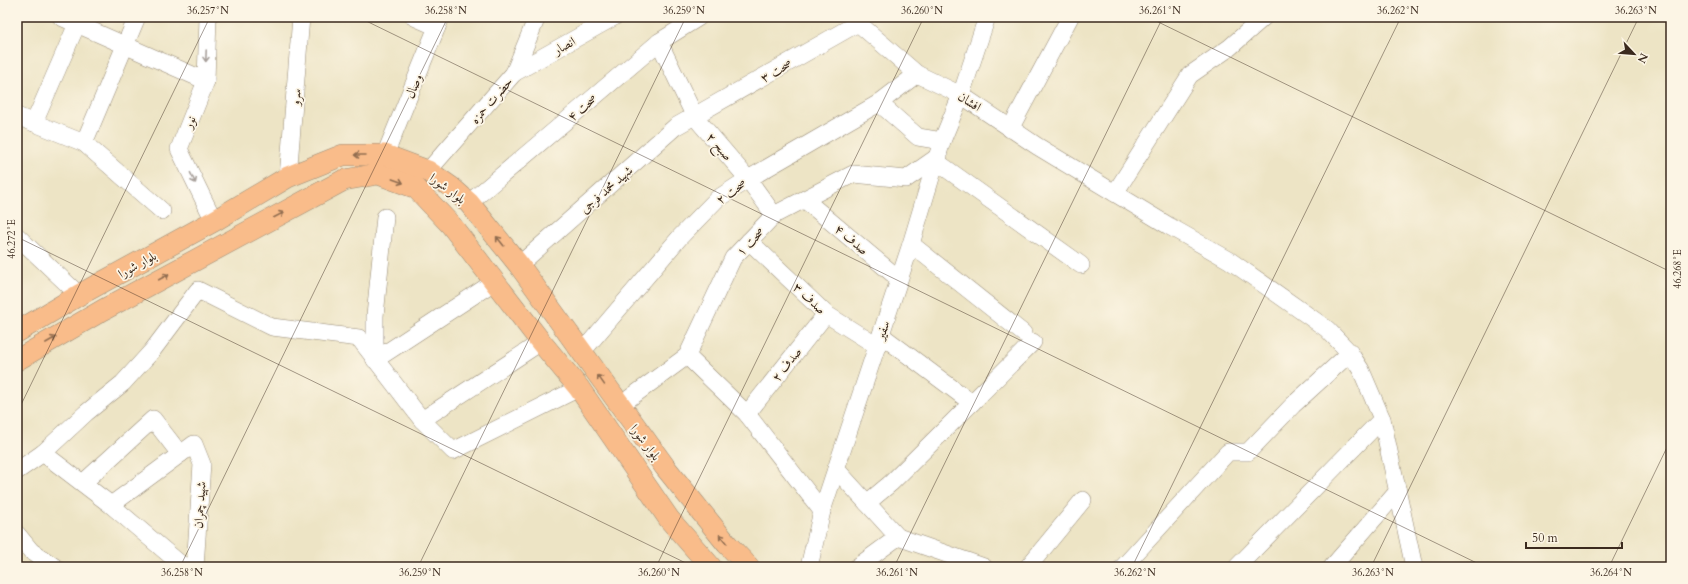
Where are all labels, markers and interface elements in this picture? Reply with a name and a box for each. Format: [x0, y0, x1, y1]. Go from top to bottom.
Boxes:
text: 36.257°N [187, 4, 229, 18]
text: 36.258°N [425, 4, 467, 18]
text: 36.259°N [663, 4, 705, 18]
text: 36.260°N [901, 4, 943, 18]
text: 36.261°N [1139, 4, 1181, 18]
text: 36.262°N [1377, 4, 1419, 18]
text: 36.263°N [1615, 4, 1657, 18]
street label: انصار [548, 32, 579, 60]
north arrow [1614, 34, 1654, 74]
one-way arrow [202, 49, 210, 62]
text: N [1634, 51, 1651, 66]
street label: صحت ۳ [757, 55, 796, 87]
street label: وصال [401, 71, 427, 101]
street label: حضرت حمزه [466, 73, 517, 128]
street label: سرو [286, 88, 306, 108]
street label: افشان [954, 88, 985, 116]
street label: صحت ۴ [564, 90, 601, 126]
street label: نور [179, 113, 201, 133]
street label: صبح ۲ [701, 129, 736, 166]
one-way arrow [354, 151, 367, 159]
street label: شهید محمد فرجی [576, 162, 637, 218]
street label: بلوار شورا [425, 169, 469, 208]
one-way arrow [190, 171, 197, 183]
street label: صحت ۲ [713, 175, 751, 209]
one-way arrow [392, 178, 404, 186]
one-way arrow [273, 211, 285, 219]
text: 46.272°E [5, 219, 19, 259]
street label: صدف ۴ [831, 220, 872, 259]
street label: صحت ۱ [733, 223, 769, 260]
one-way arrow [495, 235, 504, 246]
street label: بلوار شورا [115, 247, 160, 283]
text: 46.268°E [1671, 249, 1685, 289]
one-way arrow [158, 273, 170, 280]
street label: صدف ۳ [789, 279, 830, 319]
street label: سفیر [871, 318, 895, 344]
one-way arrow [45, 336, 57, 344]
street label: صدف ۲ [768, 344, 806, 386]
one-way arrow [597, 375, 605, 386]
street label: بلوار شورا [626, 421, 665, 465]
street label: شهید چمران [189, 481, 211, 529]
scale bar [1526, 524, 1622, 550]
text: 50 m [1532, 530, 1559, 546]
one-way arrow [718, 533, 727, 544]
text: 36.258°N [161, 566, 203, 580]
text: 36.259°N [399, 566, 441, 580]
text: 36.260°N [638, 566, 680, 580]
text: 36.261°N [876, 566, 918, 580]
text: 36.262°N [1114, 566, 1156, 580]
text: 36.263°N [1352, 566, 1394, 580]
text: 36.264°N [1590, 566, 1632, 580]

